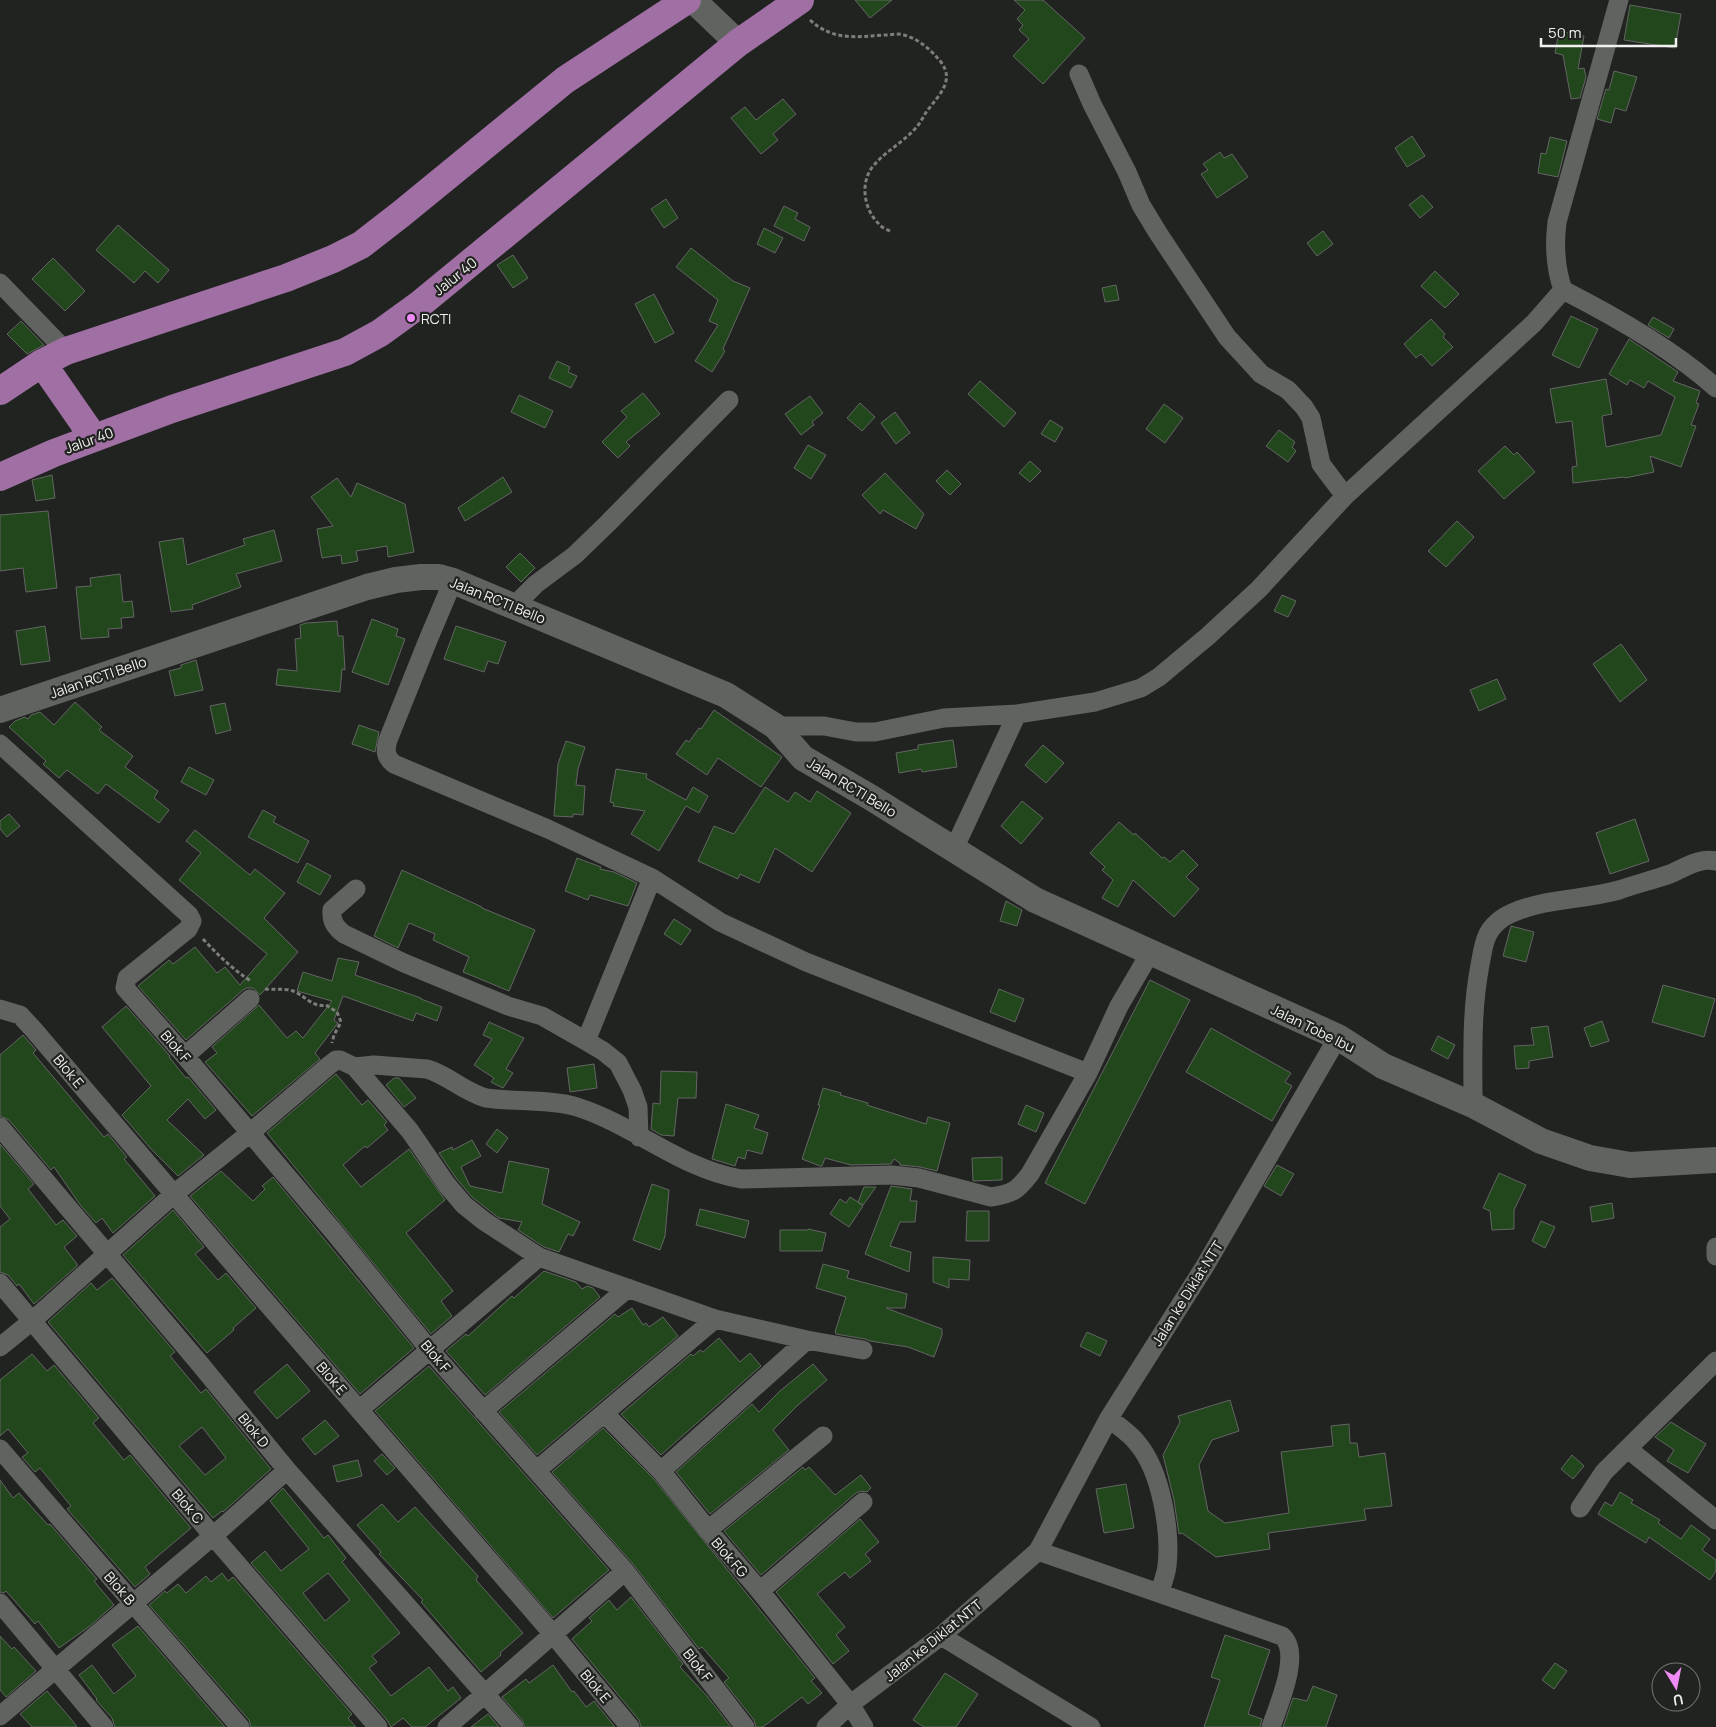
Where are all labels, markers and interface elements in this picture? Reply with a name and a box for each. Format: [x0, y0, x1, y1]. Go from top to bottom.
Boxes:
scale bar [1541, 15, 1676, 47]
text: 50 m [1548, 22, 1582, 43]
street label: Jalur 40 [429, 253, 481, 299]
place label: RCTI [421, 309, 451, 328]
marker: RCTI [405, 312, 417, 324]
street label: Jalur 40 [62, 422, 116, 458]
street label: Jalan RCTI Bello [448, 572, 548, 628]
street label: Jalan RCTI Bello [47, 652, 149, 702]
street label: Jalan RCTI Bello [804, 753, 900, 821]
street label: Jalan Tobe Ibu [1268, 999, 1358, 1057]
street label: Blok F [157, 1026, 195, 1066]
street label: Blok E [50, 1050, 88, 1092]
street label: Jalan ke Diklat NTT [1147, 1236, 1227, 1349]
street label: Blok F [417, 1336, 455, 1376]
street label: Blok E [312, 1357, 352, 1399]
street label: Blok D [234, 1409, 274, 1451]
street label: Blok C [168, 1485, 208, 1527]
street label: Blok FG [707, 1533, 753, 1581]
street label: Blok B [100, 1567, 140, 1609]
street label: Jalan ke Diklat NTT [880, 1594, 986, 1685]
street label: Blok F [679, 1645, 717, 1685]
north arrow [1651, 1662, 1701, 1712]
street label: Blok E [577, 1665, 615, 1707]
text: U [1672, 1690, 1685, 1711]

